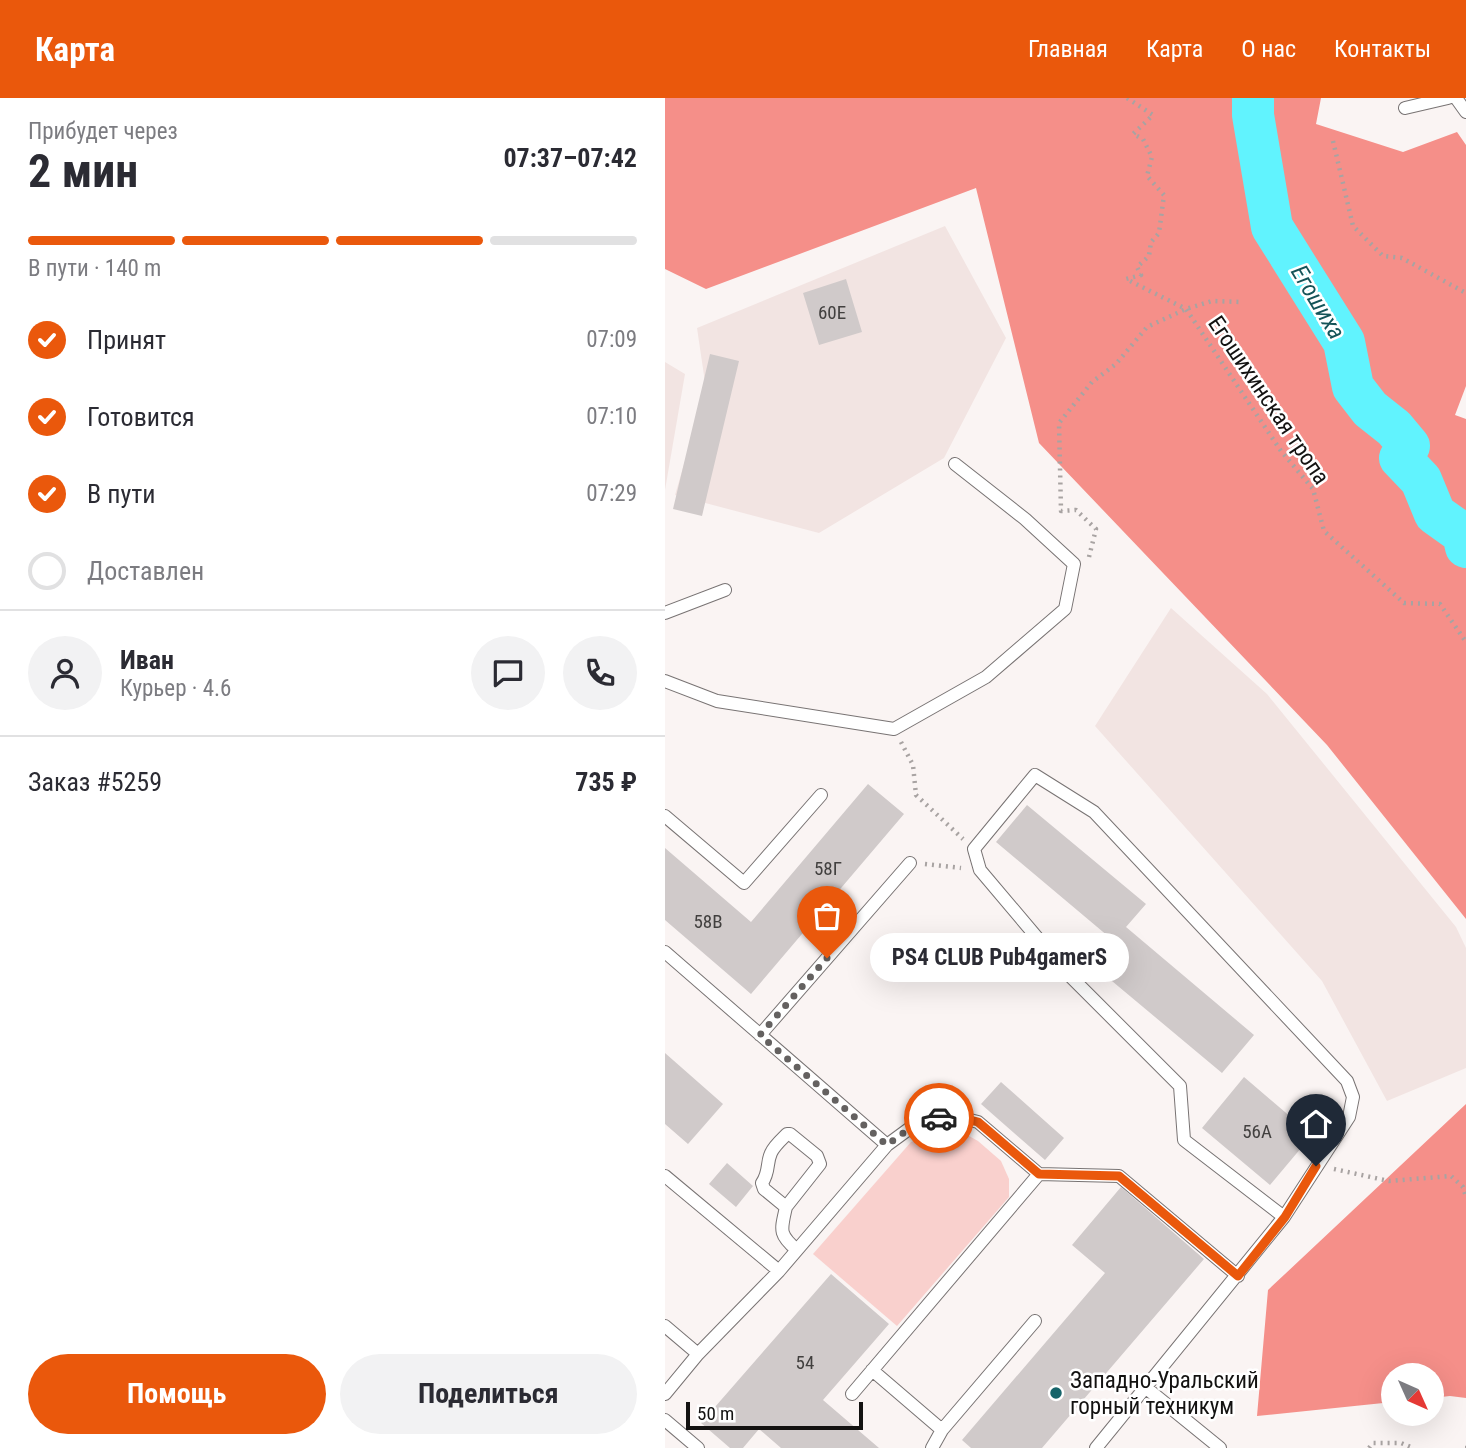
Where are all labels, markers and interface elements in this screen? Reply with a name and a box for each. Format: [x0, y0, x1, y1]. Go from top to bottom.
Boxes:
text: Карта [35, 30, 115, 69]
text: Главная [1028, 35, 1108, 63]
text: Карта [1146, 35, 1203, 63]
text: О нас [1241, 35, 1296, 63]
text: Контакты [1334, 35, 1431, 63]
text: Прибудет через [28, 118, 178, 145]
text: 07:37–07:42 [503, 143, 637, 173]
text: 2 мин [28, 144, 138, 198]
text: В пути · 140 m [28, 255, 161, 282]
water label: Егошиха [1285, 260, 1351, 344]
house number: 60Е [818, 301, 846, 324]
street label: Егошихинская тропа [1202, 311, 1335, 490]
icon: check [28, 321, 66, 359]
text: Принят [87, 325, 166, 355]
text: 07:09 [586, 326, 637, 353]
icon: check [28, 398, 66, 436]
text: Готовится [87, 402, 195, 432]
text: 07:10 [586, 403, 637, 430]
icon: check [28, 475, 66, 513]
text: В пути [87, 479, 156, 509]
text: 07:29 [586, 480, 637, 507]
text: Доставлен [87, 556, 204, 586]
button: person [28, 636, 102, 710]
button: chat [471, 636, 545, 710]
button: phone [563, 636, 637, 710]
text: Иван [120, 645, 174, 675]
text: Курьер · 4.6 [120, 675, 231, 702]
text: Заказ #5259 [28, 767, 162, 797]
text: 735 ₽ [575, 767, 637, 797]
house number: 58Г [814, 857, 842, 880]
pin [797, 886, 857, 958]
icon: bag [808, 897, 846, 935]
house number: 58В [693, 910, 723, 933]
callout: PS4 CLUB Pub4gamerS [869, 934, 1128, 982]
text: PS4 CLUB Pub4gamerS [892, 944, 1107, 971]
courier [904, 1083, 974, 1153]
pin [1286, 1094, 1346, 1166]
icon: car [920, 1099, 958, 1137]
icon: home [1297, 1105, 1335, 1143]
house number: 56А [1242, 1120, 1272, 1143]
house number: 54 [796, 1351, 814, 1374]
button: Помощь [28, 1354, 326, 1434]
button: Поделиться [340, 1354, 637, 1434]
north arrow [1381, 1363, 1444, 1426]
map controls [1381, 1363, 1444, 1426]
place label: Западно-Уральский горный техникум [1070, 1367, 1259, 1420]
marker: Западно-Уральский горный техникум [1048, 1385, 1064, 1401]
scale bar [686, 1399, 863, 1431]
text: 50 m [697, 1402, 734, 1425]

